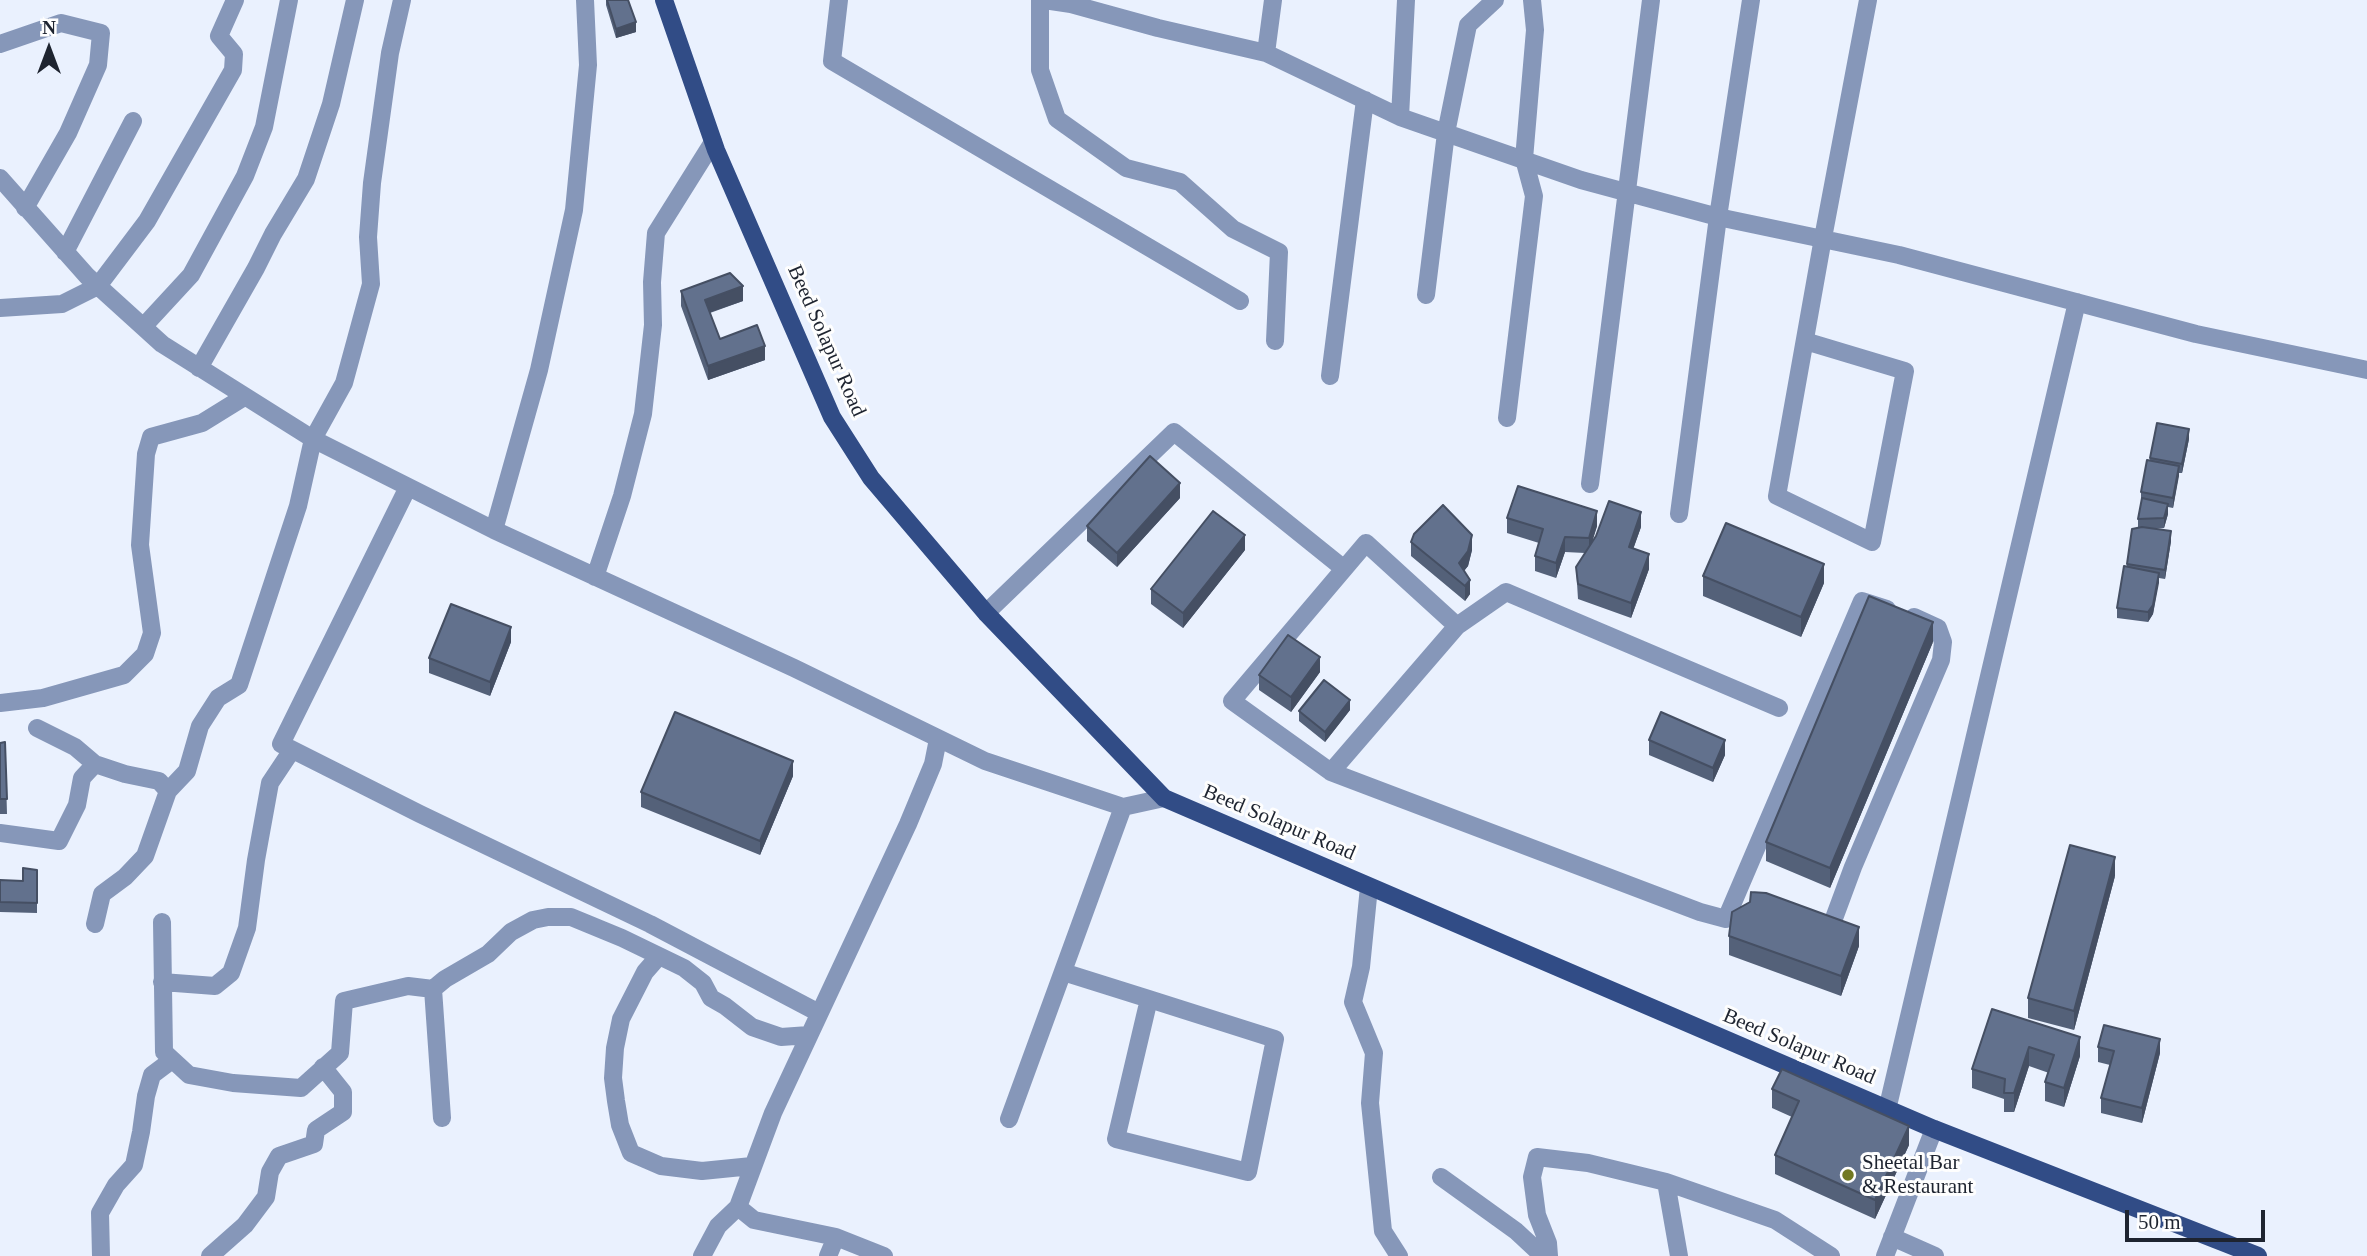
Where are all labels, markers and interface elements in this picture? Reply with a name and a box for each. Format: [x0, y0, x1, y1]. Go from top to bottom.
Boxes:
north arrow [14, 14, 84, 84]
text: N [42, 17, 56, 38]
street label: Beed Solapur Road [781, 261, 871, 421]
street label: Beed Solapur Road [1199, 779, 1359, 867]
street label: Beed Solapur Road [1719, 1003, 1879, 1091]
place label: Sheetal Bar & Restaurant [1862, 1150, 1973, 1200]
marker: Sheetal Bar & Restaurant [1840, 1167, 1856, 1183]
scale bar [2129, 1196, 2269, 1240]
text: 50 m [2138, 1210, 2181, 1234]

